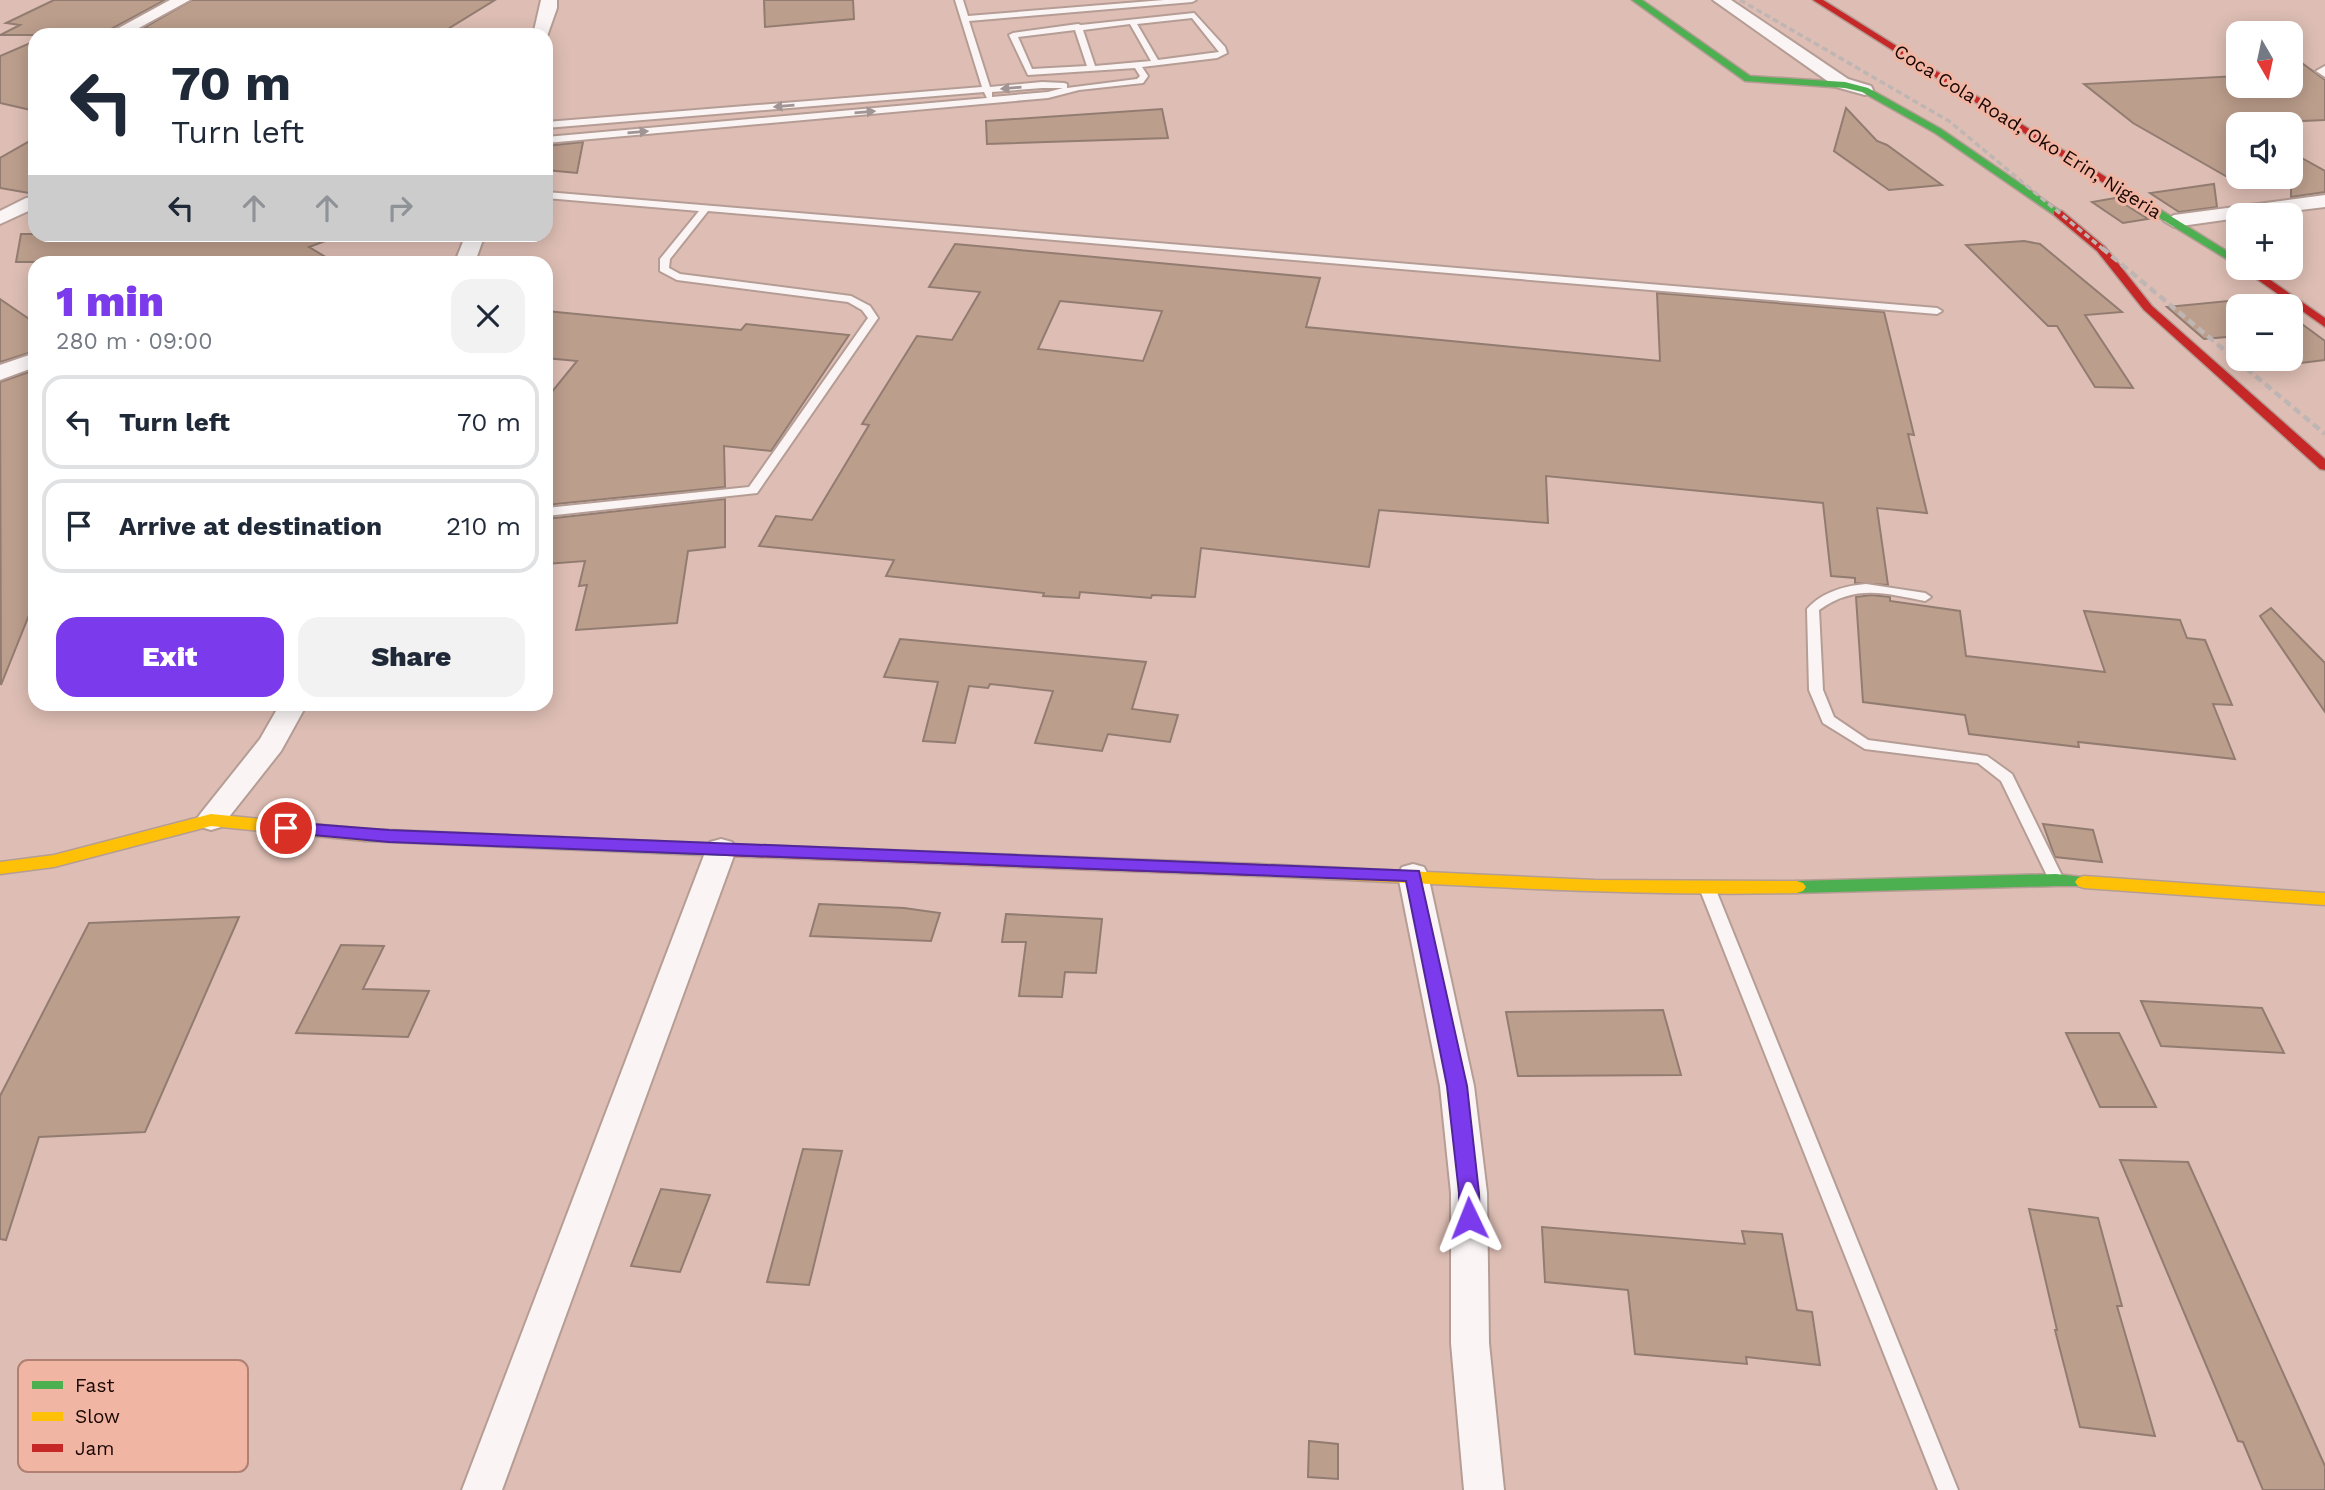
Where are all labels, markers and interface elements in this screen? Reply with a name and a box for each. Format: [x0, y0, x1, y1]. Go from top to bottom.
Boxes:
north arrow [2226, 21, 2303, 98]
map controls [2226, 21, 2303, 371]
street label: Coca Cola Road, Oko Erin, Nigeria [1890, 39, 2166, 224]
text: 70 m [171, 54, 291, 112]
icon: left [56, 56, 147, 147]
one-way arrow [1000, 83, 1022, 94]
one-way arrow [773, 101, 795, 112]
one-way arrow [854, 106, 876, 117]
button: sound [2226, 112, 2303, 189]
text: Turn left [171, 113, 304, 151]
one-way arrow [628, 126, 650, 137]
icon: left [162, 189, 200, 227]
icon: ahead [235, 189, 273, 227]
icon: ahead [308, 189, 346, 227]
icon: right [381, 189, 419, 227]
button: + [2226, 203, 2303, 280]
text: 1 min [56, 277, 164, 326]
button: close [451, 279, 525, 353]
button: − [2226, 294, 2303, 371]
text: 280 m · 09:00 [56, 328, 212, 355]
icon: left [60, 403, 98, 441]
text: Turn left [119, 407, 230, 437]
text: 70 m [457, 407, 521, 437]
icon: arrive [60, 507, 98, 545]
text: Arrive at destination [119, 511, 382, 541]
text: 210 m [446, 511, 521, 541]
button: Exit [56, 617, 284, 697]
button: Share [298, 617, 525, 697]
pin [256, 798, 316, 858]
icon: arrive [267, 809, 305, 847]
position arrow [1432, 1181, 1506, 1255]
legend [18, 1360, 248, 1472]
text: Fast [75, 1374, 114, 1397]
text: Slow [75, 1405, 120, 1428]
text: Jam [75, 1437, 114, 1460]

